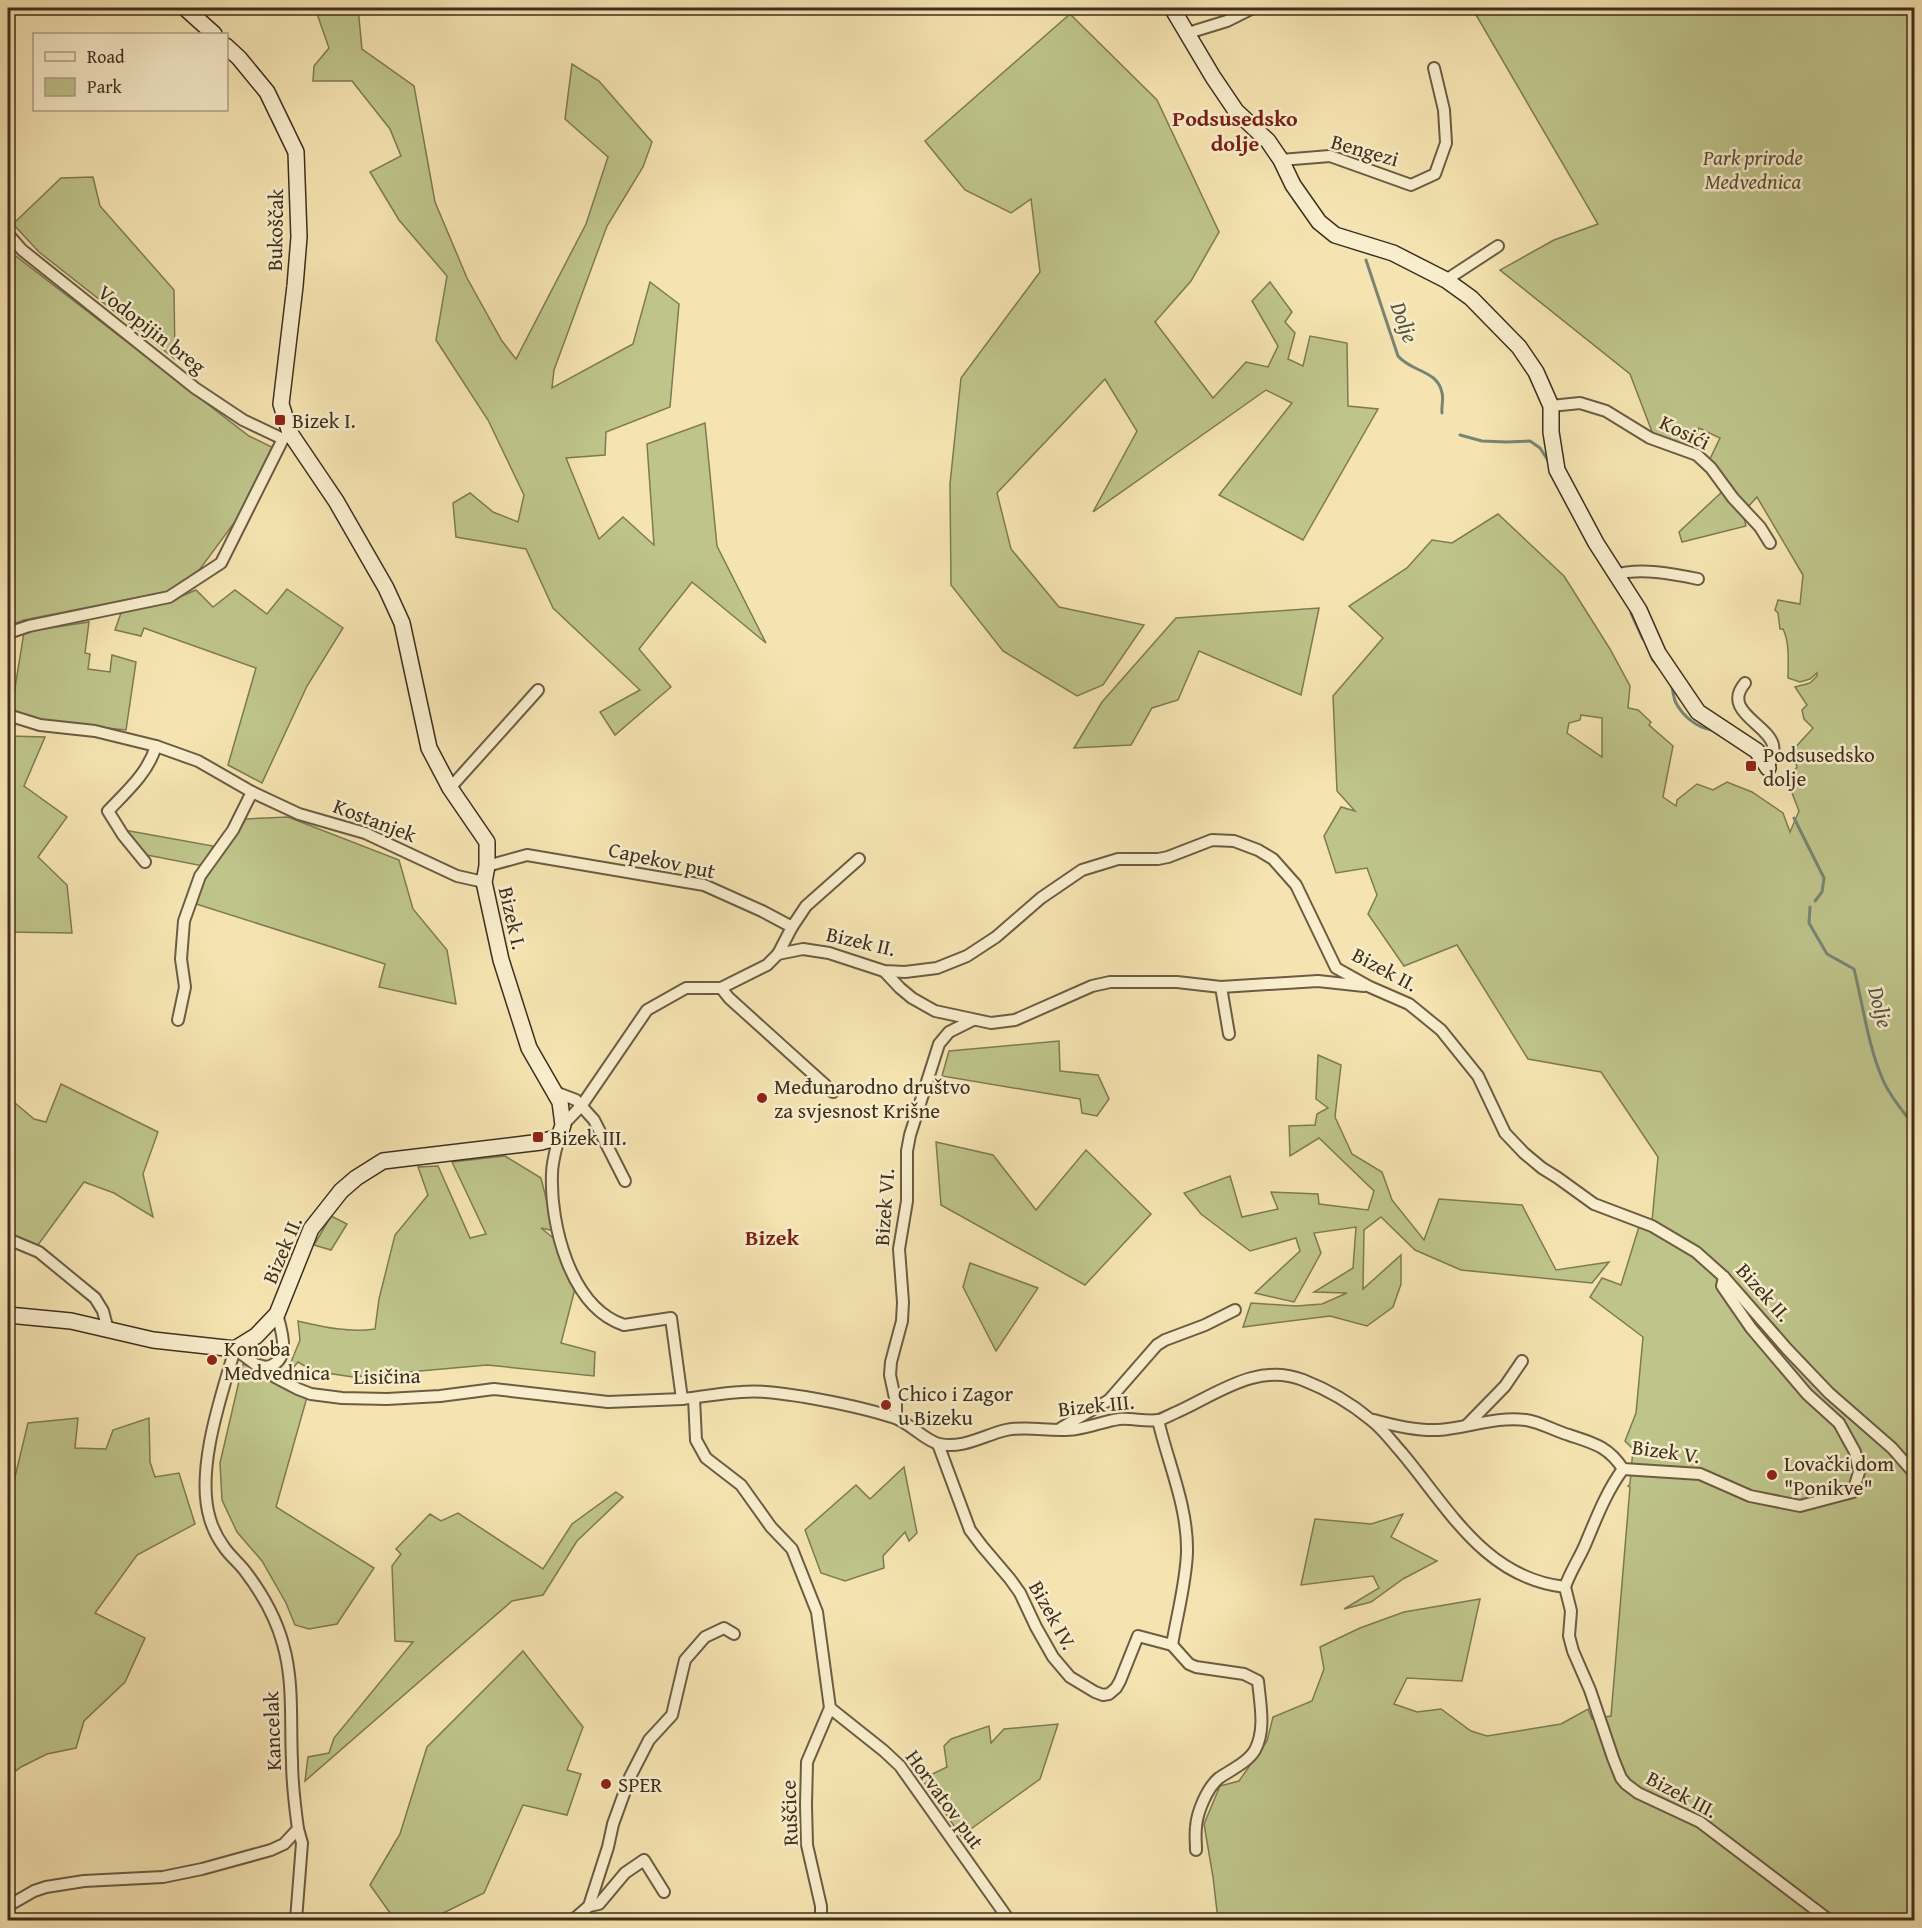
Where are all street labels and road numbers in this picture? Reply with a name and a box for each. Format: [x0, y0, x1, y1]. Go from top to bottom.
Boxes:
street label: Bengezi [1328, 126, 1403, 174]
street label: Bukoščak [259, 188, 291, 271]
street label: Vodopijin breg [91, 277, 213, 382]
street label: Kosići [1655, 407, 1716, 457]
street label: Kostanjek [329, 790, 421, 850]
street label: Capekov put [606, 834, 719, 887]
street label: Bizek I. [491, 883, 535, 953]
street label: Bizek II. [823, 918, 899, 964]
street label: Bizek II. [1347, 939, 1423, 999]
street label: Bizek VI. [866, 1167, 902, 1247]
street label: Bizek II. [254, 1212, 310, 1288]
street label: Bizek II. [1729, 1256, 1799, 1328]
street label: Lisičina [353, 1360, 421, 1392]
street label: Bizek III. [1056, 1386, 1136, 1424]
street label: Bizek V. [1630, 1431, 1702, 1471]
street label: Bizek IV. [1021, 1575, 1085, 1655]
street label: Kancelak [255, 1690, 289, 1771]
street label: Horvatov put [898, 1743, 992, 1856]
street label: Bizek III. [1641, 1762, 1723, 1826]
street label: Ruščice [772, 1779, 806, 1847]

